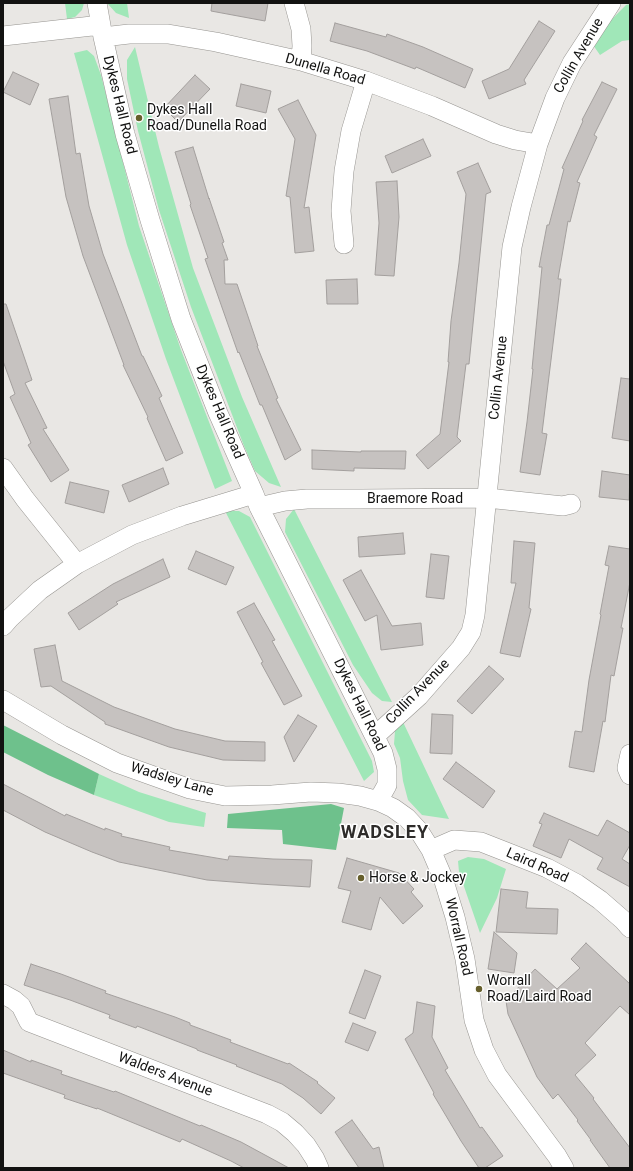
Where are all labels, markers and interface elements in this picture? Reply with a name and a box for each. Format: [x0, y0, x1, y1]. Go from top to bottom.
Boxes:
street label: Collin Avenue [551, 15, 607, 97]
street label: Dunella Road [283, 51, 367, 89]
street label: Dykes Hall Road [99, 54, 139, 156]
place label: Dykes Hall Road/Dunella Road [147, 102, 267, 134]
marker: Dykes Hall Road/Dunella Road [134, 113, 144, 123]
street label: Collin Avenue [486, 335, 512, 421]
street label: Dykes Hall Road [192, 362, 246, 462]
street label: Braemore Road [367, 491, 463, 507]
street label: Dykes Hall Road [329, 656, 389, 754]
street label: Collin Avenue [383, 656, 453, 728]
street label: Wadsley Lane [128, 759, 216, 801]
district label: WADSLEY [341, 822, 429, 844]
street label: Laird Road [503, 845, 571, 887]
place label: Horse & Jockey [369, 870, 466, 886]
marker: Horse & Jockey [356, 873, 366, 883]
street label: Worrall Road [441, 896, 475, 978]
place label: Worrall Road/Laird Road [487, 973, 592, 1006]
marker: Worrall Road/Laird Road [474, 984, 484, 994]
street label: Walders Avenue [115, 1049, 215, 1101]

